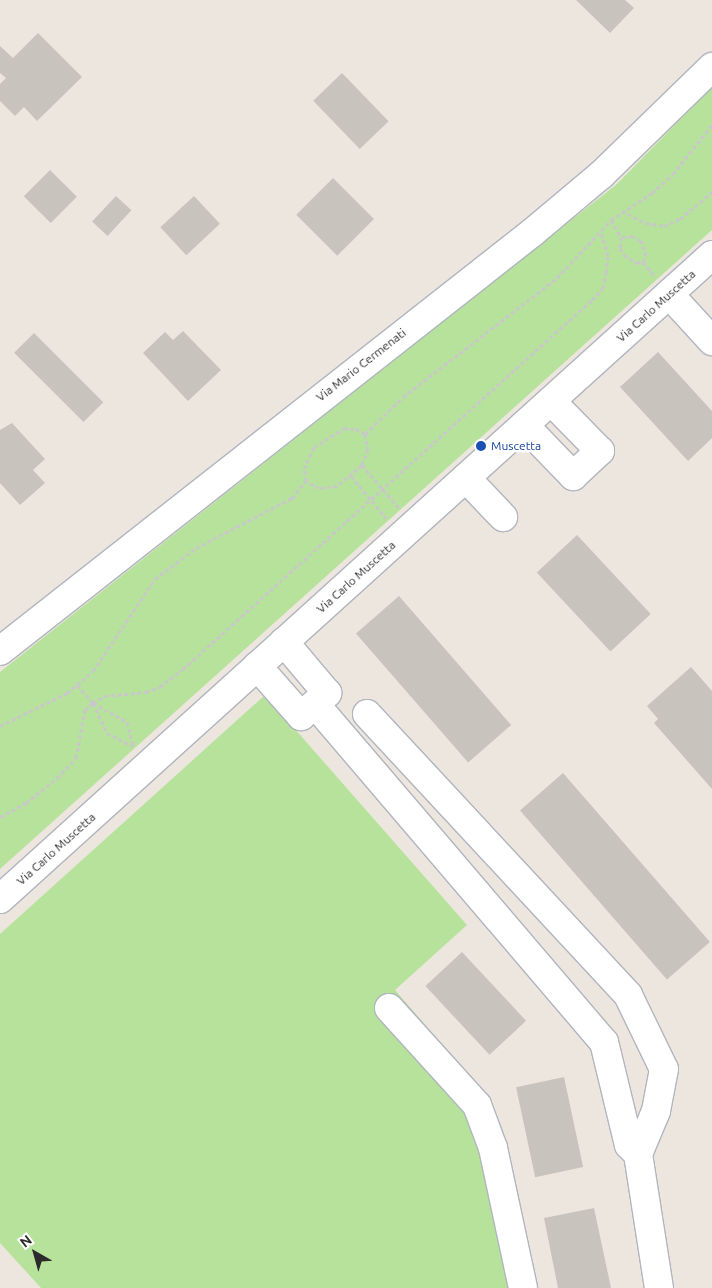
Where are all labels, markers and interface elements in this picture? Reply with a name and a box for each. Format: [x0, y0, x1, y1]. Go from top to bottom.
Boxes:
street label: Via Carlo Muscetta [614, 267, 698, 345]
street label: Via Mario Cermenati [313, 326, 409, 404]
place label: Muscetta [491, 439, 541, 453]
marker: Muscetta [475, 440, 487, 452]
street label: Via Carlo Muscetta [314, 538, 398, 616]
street label: Via Carlo Muscetta [14, 810, 98, 888]
north arrow [10, 1228, 60, 1278]
text: N [17, 1232, 35, 1251]

